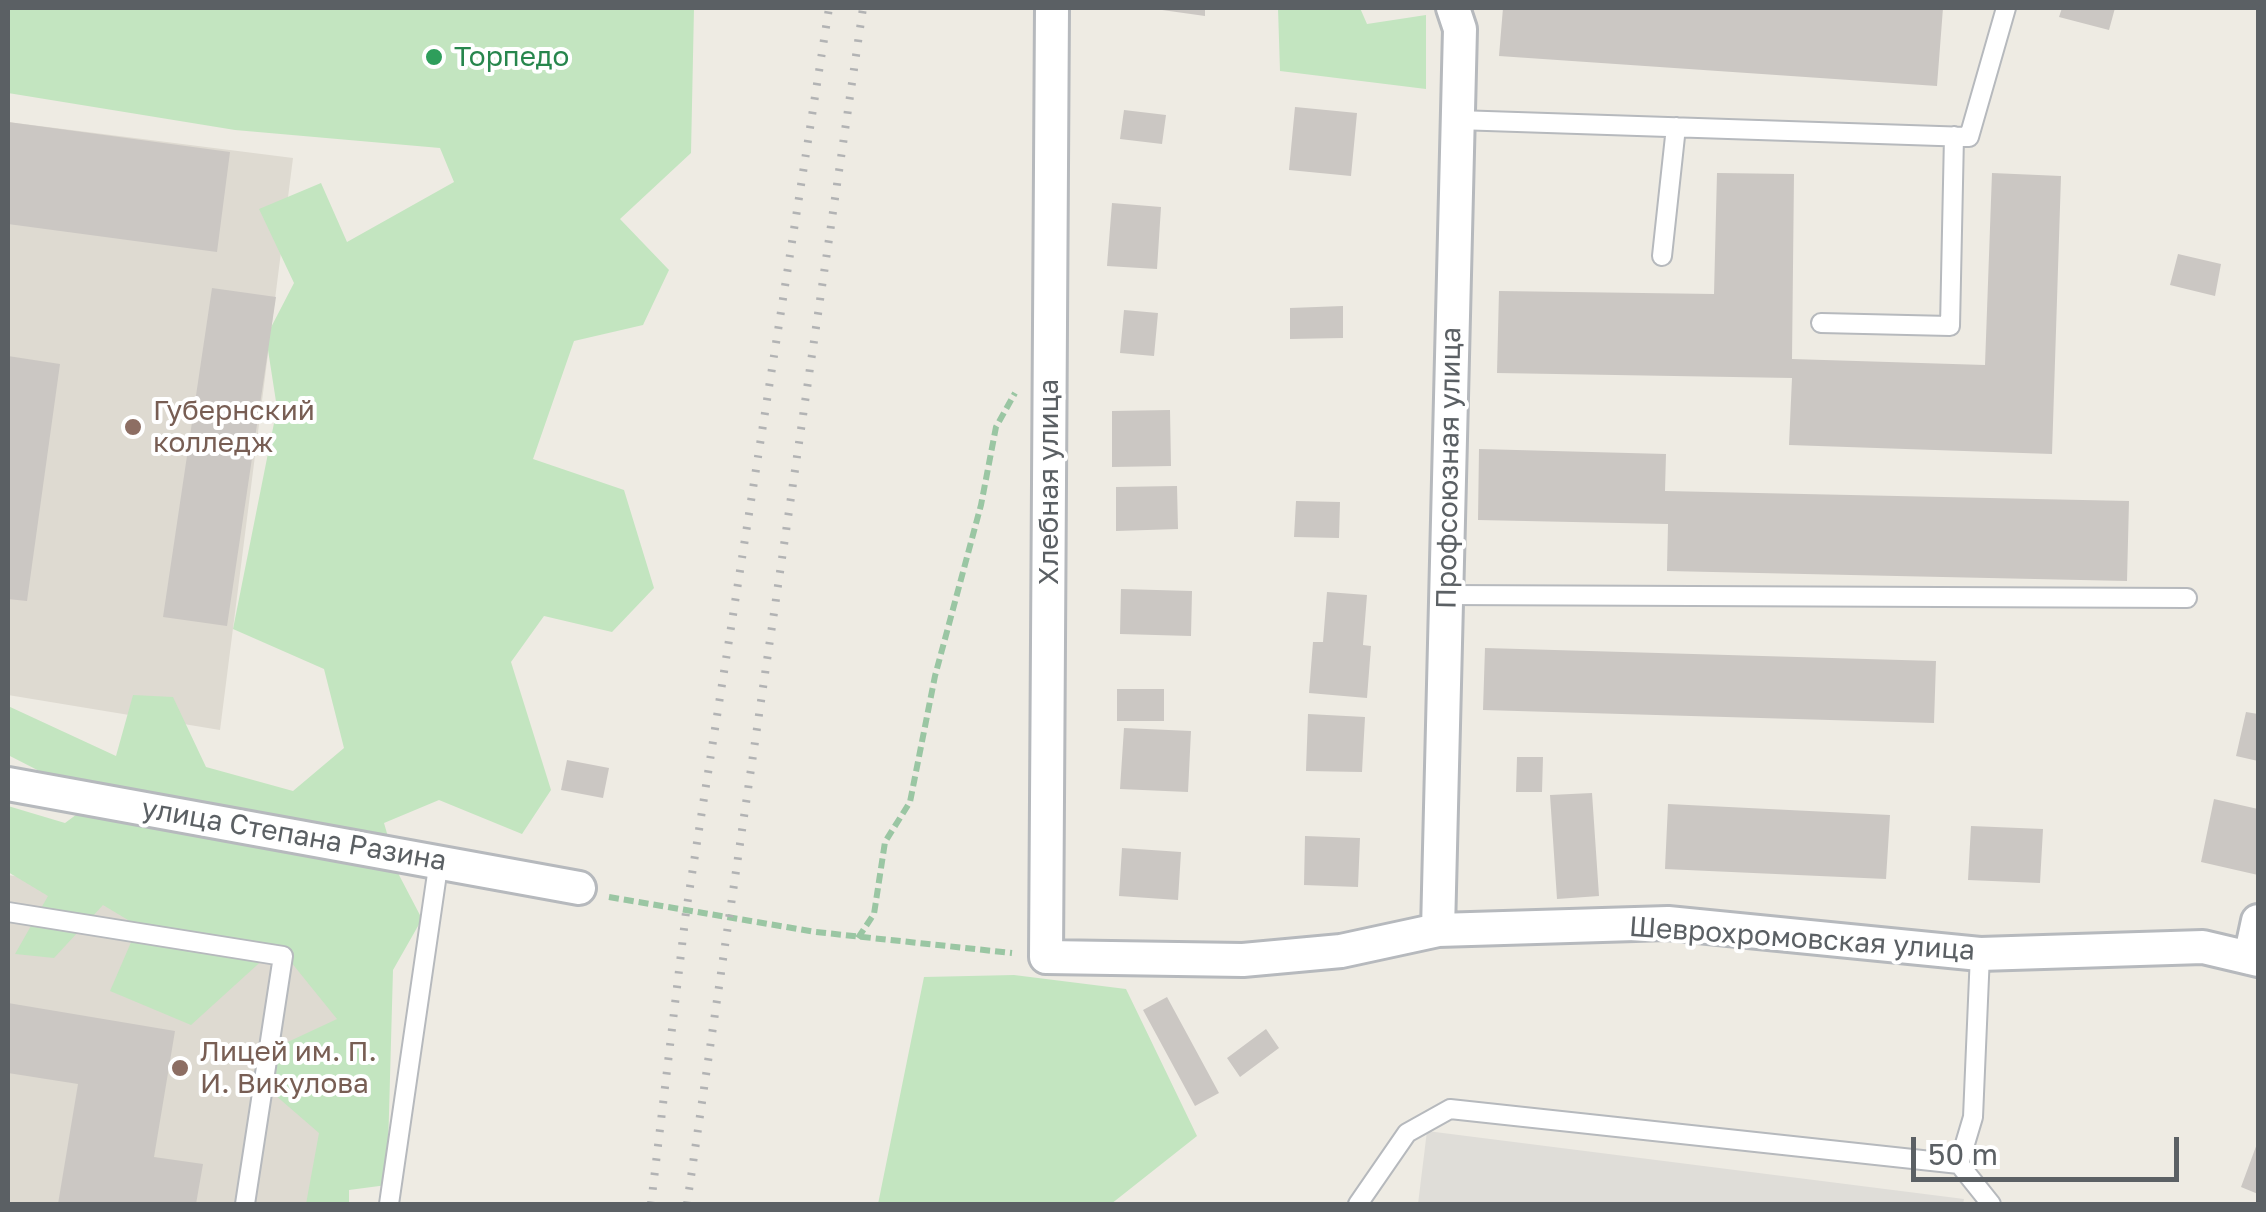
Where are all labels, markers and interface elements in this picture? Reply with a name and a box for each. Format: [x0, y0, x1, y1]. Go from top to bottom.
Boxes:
place label: Торпедо [454, 40, 569, 74]
marker: Торпедо [423, 46, 445, 68]
street label: Профсоюзная улица [1430, 327, 1468, 609]
street label: Хлебная улица [1032, 379, 1066, 585]
place label: Губернский колледж [153, 394, 315, 460]
marker: Губернский колледж [122, 416, 144, 438]
street label: улица Степана Разина [139, 792, 449, 878]
street label: Шеврохромовская улица [1628, 910, 1976, 968]
place label: Лицей им. П. И. Викулова [200, 1035, 377, 1101]
marker: Лицей им. П. И. Викулова [169, 1057, 191, 1079]
scale bar [1916, 1117, 2184, 1179]
text: 50 m [1928, 1136, 1998, 1172]

